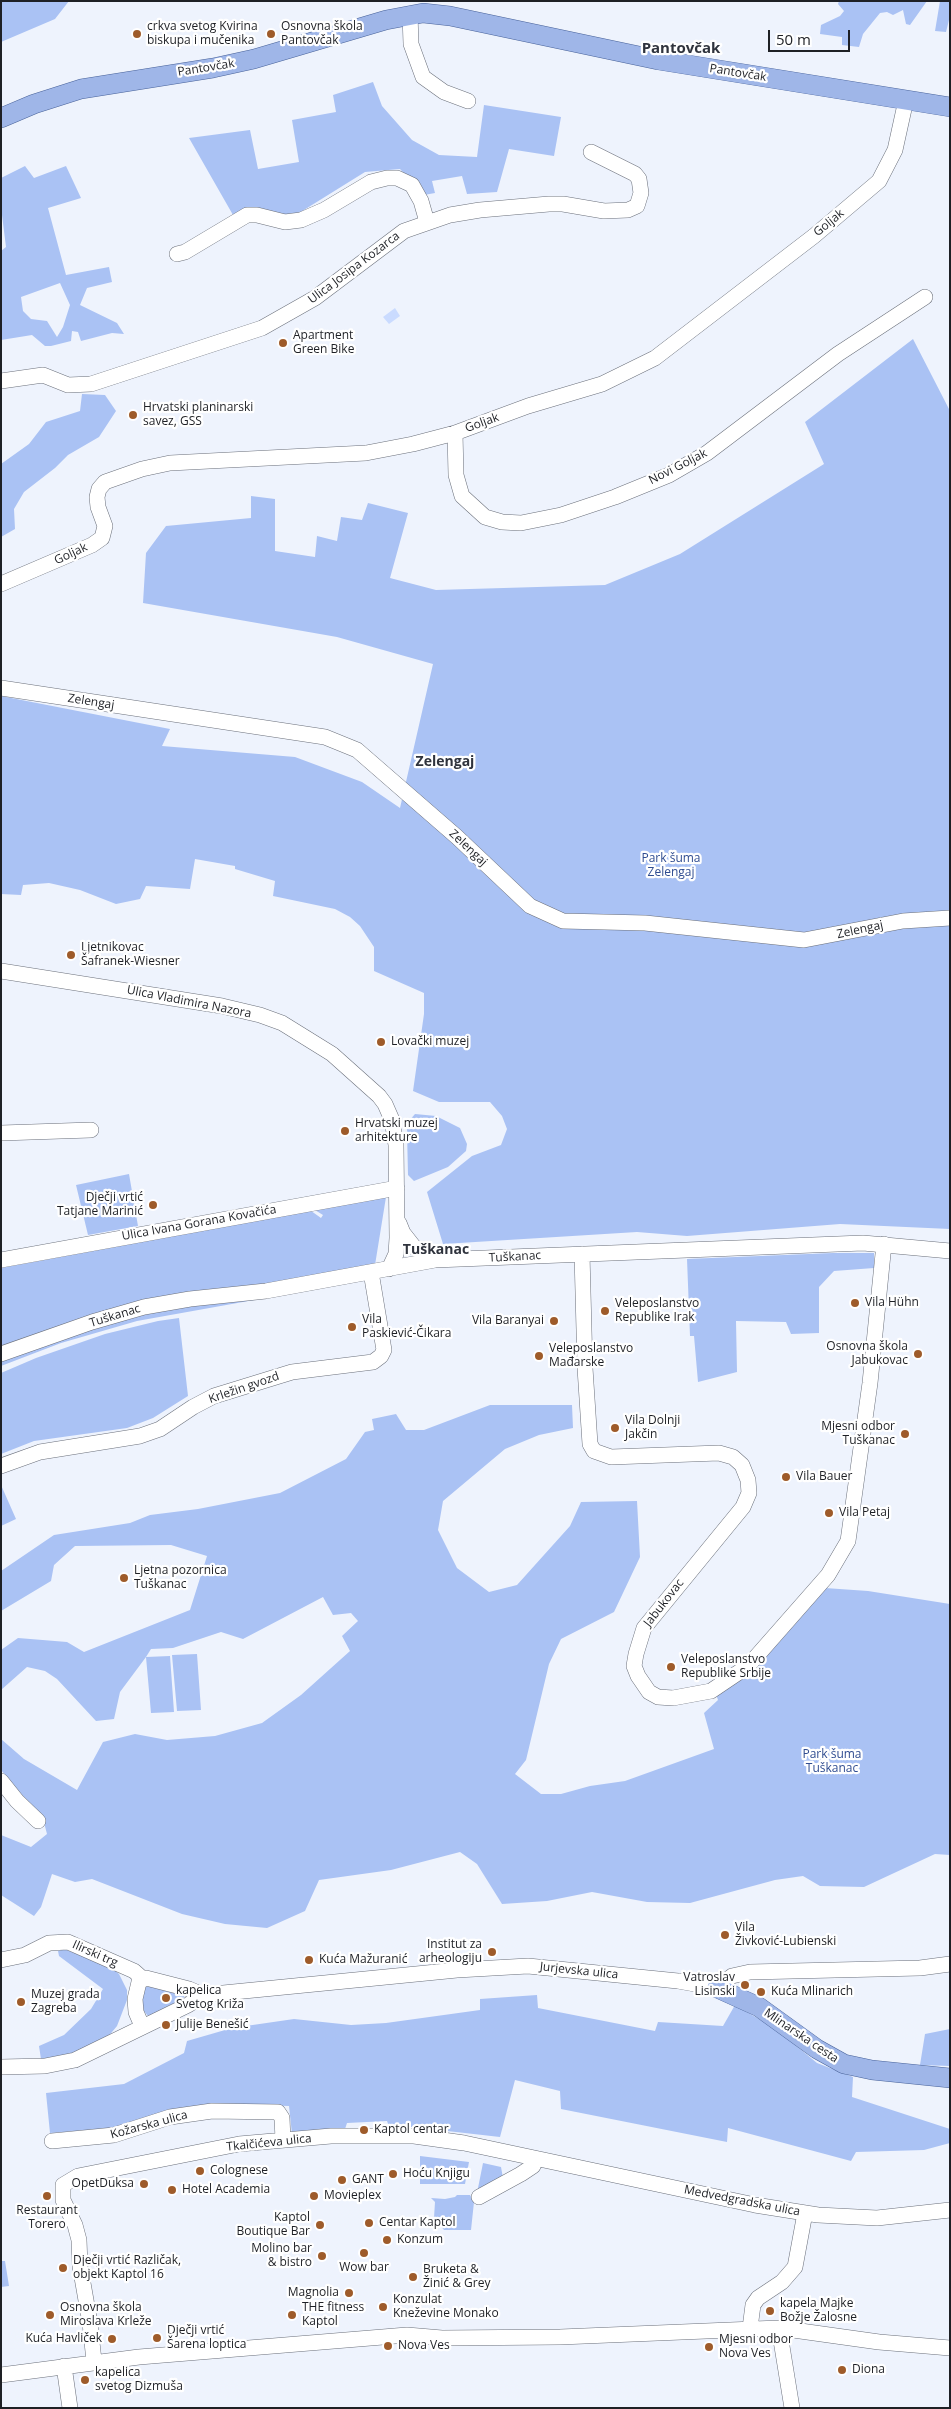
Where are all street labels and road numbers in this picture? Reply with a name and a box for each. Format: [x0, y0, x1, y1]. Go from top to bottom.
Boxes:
street label: Pantovčak [176, 56, 236, 80]
street label: Pantovčak [708, 61, 768, 85]
street label: Goljak [811, 206, 847, 240]
street label: Ulica Josipa Kozarca [305, 229, 403, 307]
street label: Goljak [463, 410, 501, 436]
street label: Novi Goljak [647, 446, 709, 488]
street label: Goljak [52, 540, 90, 568]
street label: Zelengaj [67, 691, 115, 713]
street label: Zelengaj [446, 827, 490, 869]
street label: Zelengaj [836, 918, 884, 942]
street label: Ulica Vladimira Nazora [126, 983, 252, 1021]
street label: Ulica Ivana Gorana Kovačića [121, 1202, 277, 1244]
street label: Tuškanac [488, 1248, 542, 1266]
street label: Tuškanac [88, 1301, 142, 1331]
street label: Krležin gvozd [207, 1369, 281, 1407]
street label: Jabukovac [641, 1576, 687, 1630]
street label: Ilirski trg [70, 1938, 120, 1970]
street label: Jurjevska ulica [539, 1960, 619, 1982]
street label: Mlinarska cesta [761, 2006, 841, 2066]
street label: Kožarska ulica [109, 2108, 189, 2142]
street label: Tkalčićeva ulica [226, 2131, 312, 2155]
street label: Medvedgradska ulica [683, 2183, 801, 2219]

